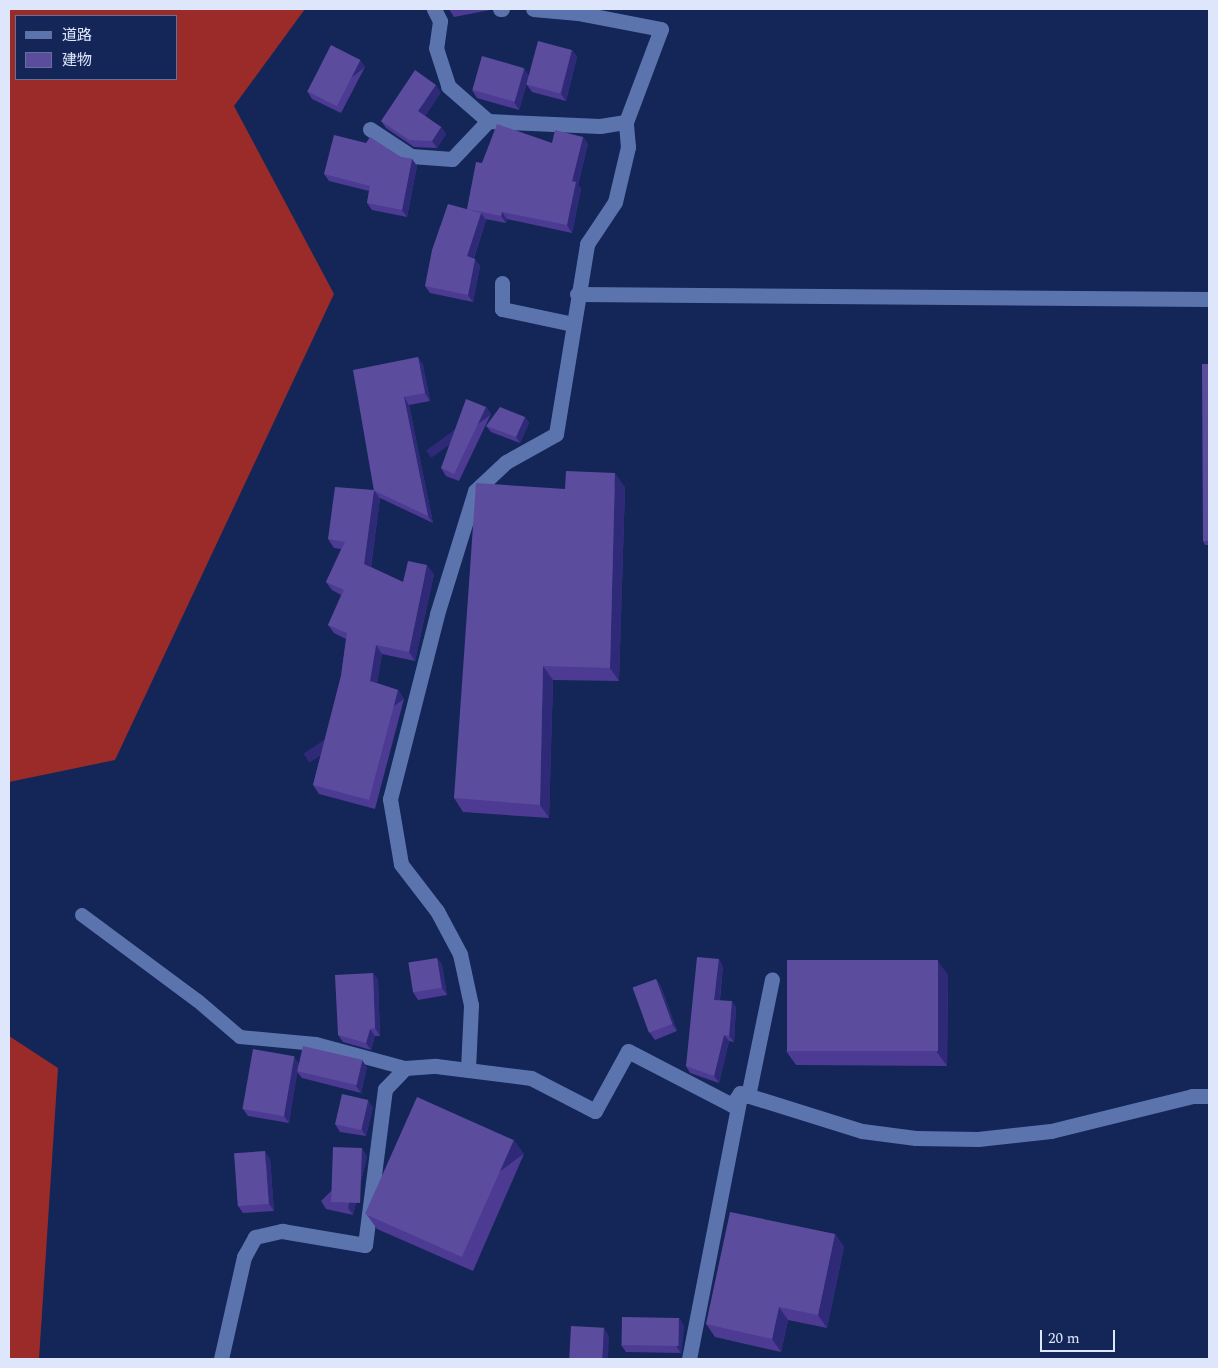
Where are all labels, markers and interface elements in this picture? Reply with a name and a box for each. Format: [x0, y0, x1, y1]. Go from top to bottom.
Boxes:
legend [15, 15, 178, 80]
text: 道路 [62, 24, 92, 47]
text: 建物 [62, 49, 92, 72]
scale bar [1043, 1320, 1118, 1352]
text: 20 m [1048, 1327, 1080, 1350]

